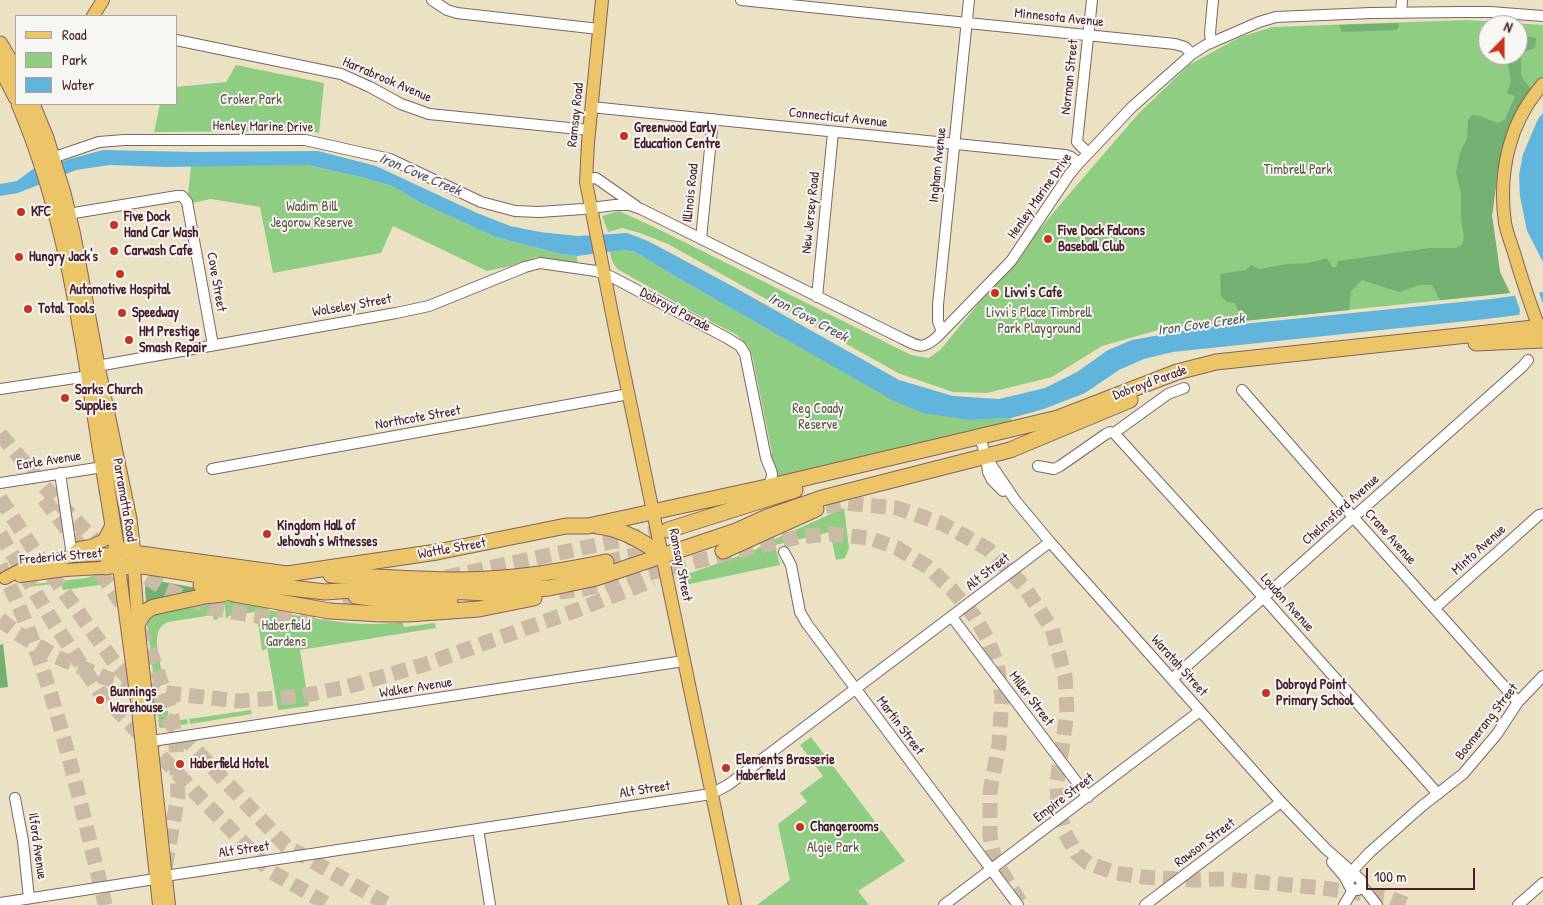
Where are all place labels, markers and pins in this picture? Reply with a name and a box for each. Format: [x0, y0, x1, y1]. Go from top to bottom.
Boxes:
place label: Greenwood Early Education Centre [634, 120, 721, 152]
marker: Greenwood Early Education Centre [618, 130, 630, 142]
place label: KFC [31, 204, 51, 220]
marker: KFC [15, 206, 27, 218]
place label: Five Dock Hand Car Wash [124, 209, 198, 242]
marker: Five Dock Hand Car Wash [108, 219, 120, 231]
place label: Five Dock Falcons Baseball Club [1058, 223, 1145, 256]
marker: Five Dock Falcons Baseball Club [1042, 233, 1054, 245]
place label: Carwash Cafe [124, 243, 193, 259]
marker: Carwash Cafe [108, 245, 120, 257]
place label: Hungry Jack's [29, 249, 98, 265]
marker: Hungry Jack's [13, 251, 25, 263]
marker: Automotive Hospital [114, 268, 126, 280]
place label: Automotive Hospital [69, 282, 171, 298]
place label: Livvi's Cafe [1005, 285, 1062, 301]
marker: Livvi's Cafe [989, 287, 1001, 299]
place label: Total Tools [38, 301, 94, 317]
marker: Total Tools [22, 303, 34, 315]
place label: Speedway [132, 305, 179, 321]
marker: Speedway [116, 307, 128, 319]
place label: HM Prestige Smash Repair [139, 324, 207, 357]
marker: HM Prestige Smash Repair [123, 334, 135, 346]
place label: Sarks Church Supplies [75, 382, 143, 414]
marker: Sarks Church Supplies [59, 392, 71, 404]
place label: Kingdom Hall of Jehovah's Witnesses [277, 518, 377, 550]
marker: Kingdom Hall of Jehovah's Witnesses [261, 528, 273, 540]
place label: Dobroyd Point Primary School [1276, 677, 1354, 710]
place label: Bunnings Warehouse [110, 684, 163, 716]
marker: Dobroyd Point Primary School [1260, 687, 1272, 699]
marker: Bunnings Warehouse [94, 694, 106, 706]
place label: Elements Brasserie Haberfield [736, 752, 835, 784]
place label: Haberfield Hotel [190, 756, 269, 772]
marker: Haberfield Hotel [174, 758, 186, 770]
marker: Elements Brasserie Haberfield [720, 762, 732, 774]
place label: Changerooms [810, 819, 879, 835]
marker: Changerooms [794, 821, 806, 833]

